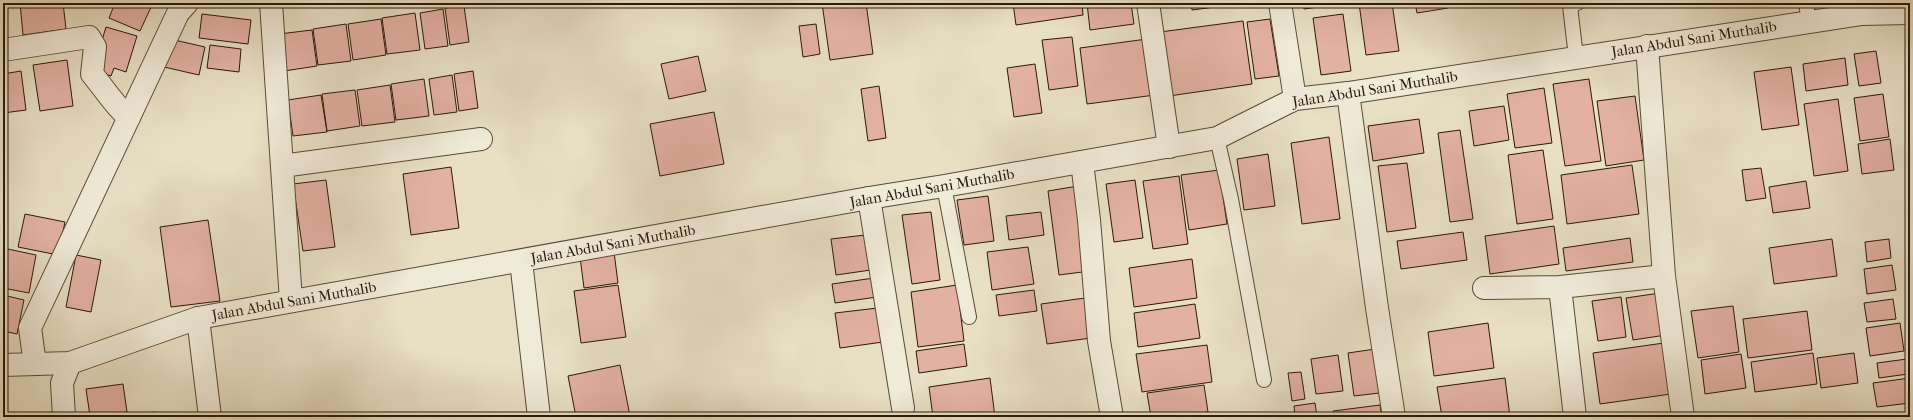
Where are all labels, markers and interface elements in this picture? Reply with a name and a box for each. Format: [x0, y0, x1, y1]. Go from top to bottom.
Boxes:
street label: Jalan Abdul Sani Muthalib [1609, 17, 1778, 61]
street label: Jalan Abdul Sani Muthalib [1290, 67, 1459, 111]
street label: Jalan Abdul Sani Muthalib [847, 165, 1016, 212]
street label: Jalan Abdul Sani Muthalib [528, 221, 697, 268]
street label: Jalan Abdul Sani Muthalib [209, 278, 378, 325]

